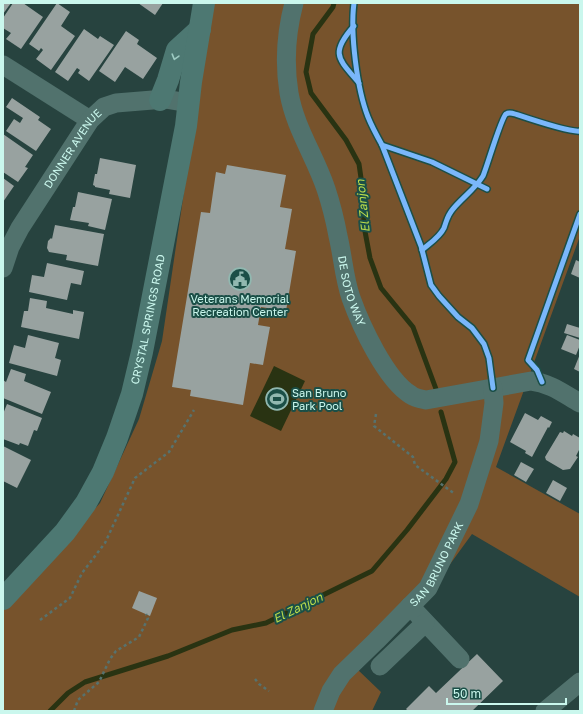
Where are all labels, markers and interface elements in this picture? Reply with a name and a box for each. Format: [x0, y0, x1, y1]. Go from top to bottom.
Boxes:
one-way arrow [171, 53, 180, 60]
street label: DONNER AVENUE [41, 106, 104, 190]
water label: El Zanjon [352, 178, 373, 233]
street label: CRYSTAL SPRINGS ROAD [128, 253, 167, 386]
street label: DE SOTO WAY [336, 255, 369, 328]
public building icon: Veterans Memorial Recreation Center [227, 266, 253, 292]
place label: Veterans Memorial Recreation Center [191, 292, 290, 318]
sports icon: San Bruno Park Pool [264, 386, 290, 412]
place label: San Bruno Park Pool [292, 386, 347, 412]
street label: SAN BRUNO PARK [407, 519, 465, 609]
water label: El Zanjon [271, 589, 326, 626]
scale bar [447, 680, 566, 706]
text: 50 m [453, 686, 481, 701]

